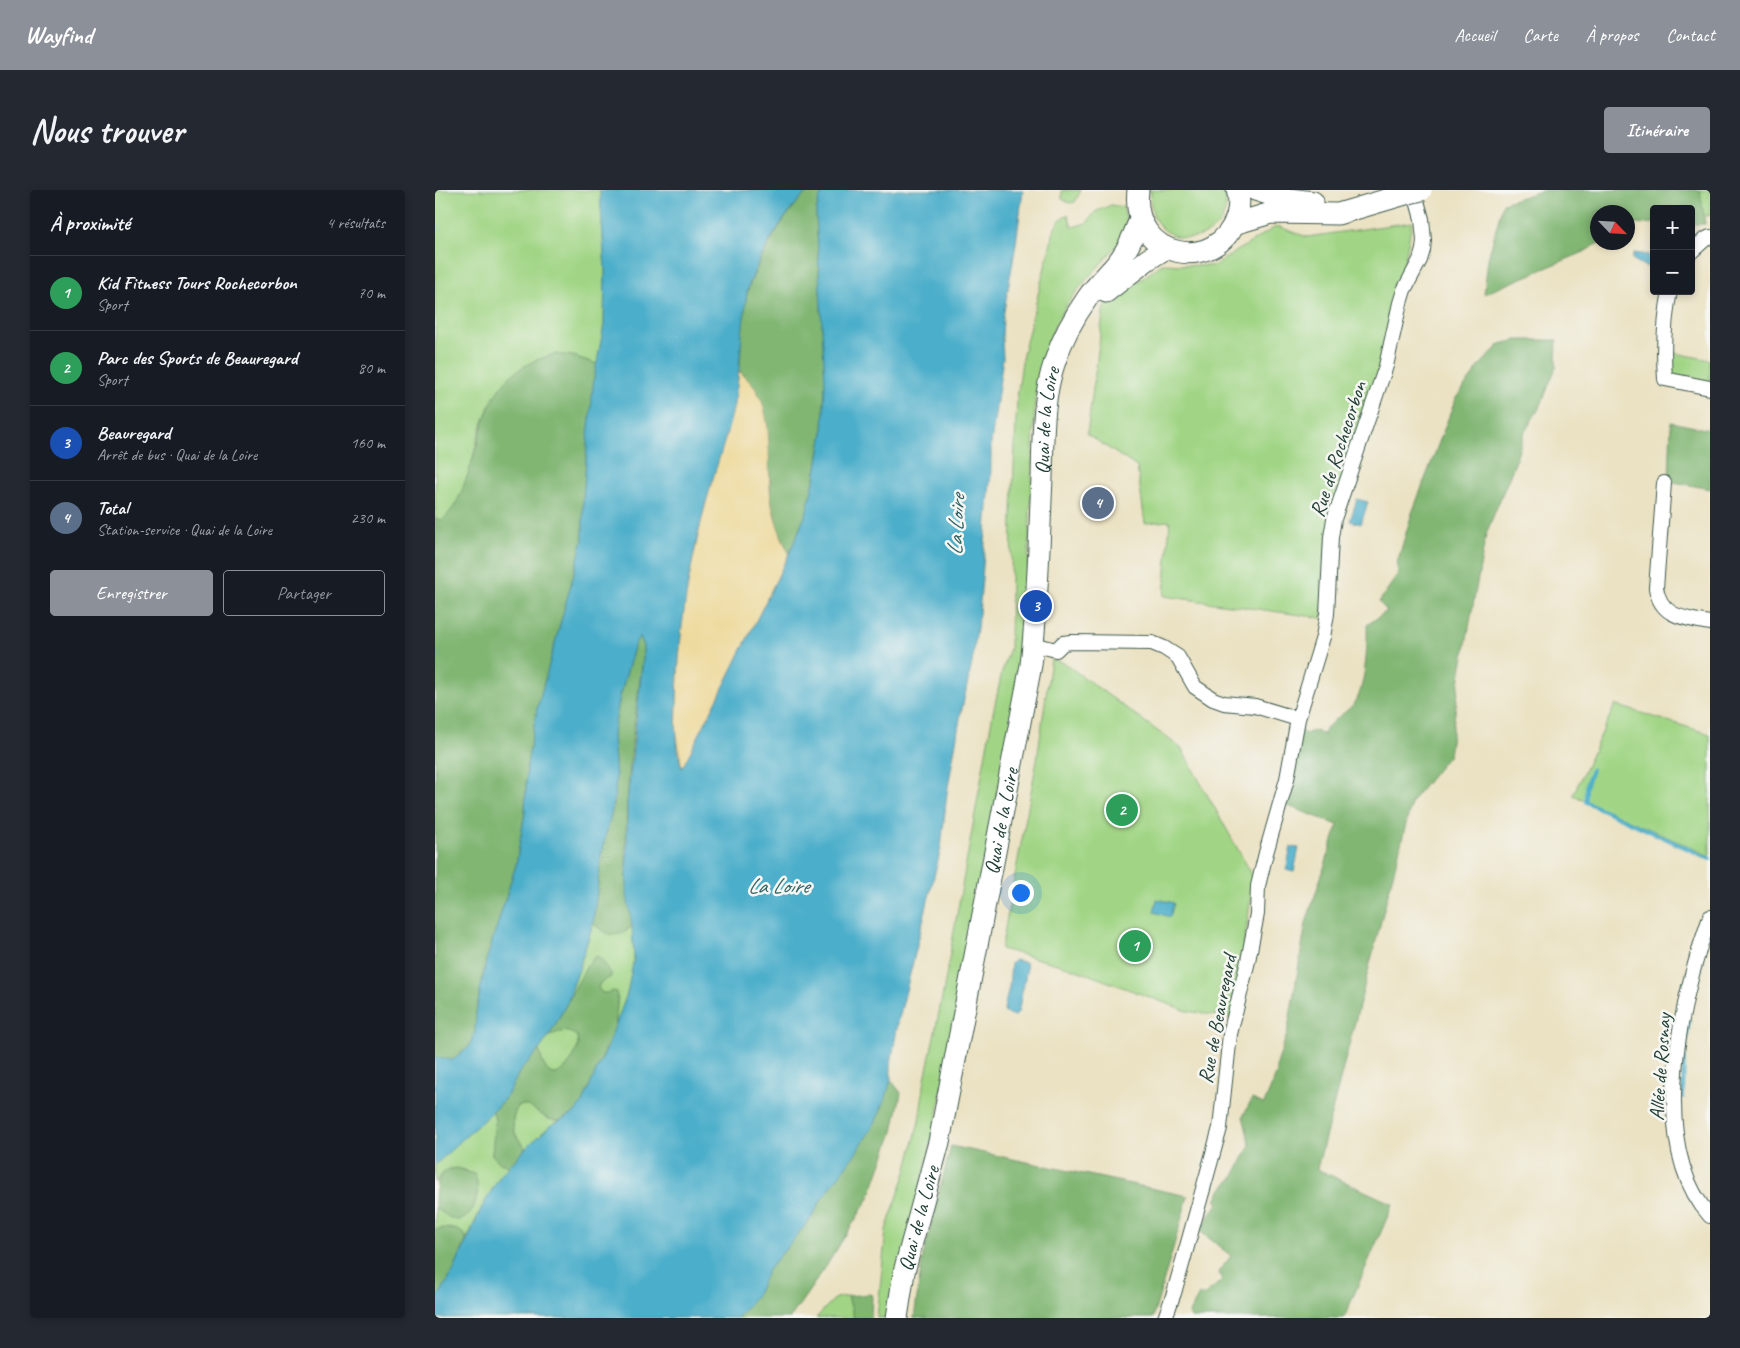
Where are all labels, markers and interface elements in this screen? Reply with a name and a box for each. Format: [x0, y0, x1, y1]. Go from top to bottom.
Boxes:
text: Wayfind [25, 20, 92, 50]
text: Accueil [1455, 24, 1495, 46]
text: Carte [1523, 24, 1558, 46]
text: À propos [1586, 24, 1638, 46]
text: Contact [1666, 24, 1715, 46]
button: Itinéraire [1604, 107, 1710, 153]
text: Nous trouver [30, 108, 184, 153]
north arrow [1590, 205, 1635, 250]
map controls [1650, 205, 1695, 295]
button: + [1650, 205, 1695, 250]
text: À proximité [50, 210, 130, 236]
text: 4 résultats [326, 213, 385, 233]
button: − [1650, 250, 1695, 295]
text: Kid Fitness Tours Rochecorbon [97, 271, 297, 295]
text: 1 [62, 283, 70, 303]
text: 70 m [358, 283, 385, 303]
text: Sport [97, 295, 128, 315]
text: Parc des Sports de Beauregard [97, 346, 297, 370]
text: 2 [62, 358, 70, 378]
text: 80 m [358, 358, 385, 378]
street label: Quai de la Loire [1029, 363, 1066, 475]
text: Sport [97, 370, 128, 390]
street label: Rue de Rochecorbon [1304, 377, 1372, 520]
text: Beauregard [97, 421, 170, 445]
text: 3 [62, 433, 70, 453]
text: 160 m [351, 433, 385, 453]
text: Arrêt de bus · Quai de la Loire [97, 445, 257, 465]
pin: 4 [1082, 484, 1114, 522]
water label: La Loire [940, 490, 972, 556]
text: Total [97, 496, 128, 520]
text: 4 [62, 508, 70, 528]
text: 230 m [351, 508, 385, 528]
text: Station-service · Quai de la Loire [97, 520, 272, 540]
button: Enregistrer [50, 570, 213, 616]
button: Partager [223, 570, 385, 616]
pin: 3 [1020, 587, 1052, 625]
street label: Quai de la Loire [978, 765, 1024, 876]
pin: 2 [1106, 791, 1138, 829]
water label: La Loire [748, 872, 812, 900]
your location [1008, 880, 1034, 906]
pin: 1 [1119, 927, 1151, 965]
street label: Rue de Beauregard [1192, 949, 1243, 1086]
street label: Allée de Rosnay [1643, 1011, 1677, 1122]
street label: Quai de la Loire [892, 1162, 945, 1274]

